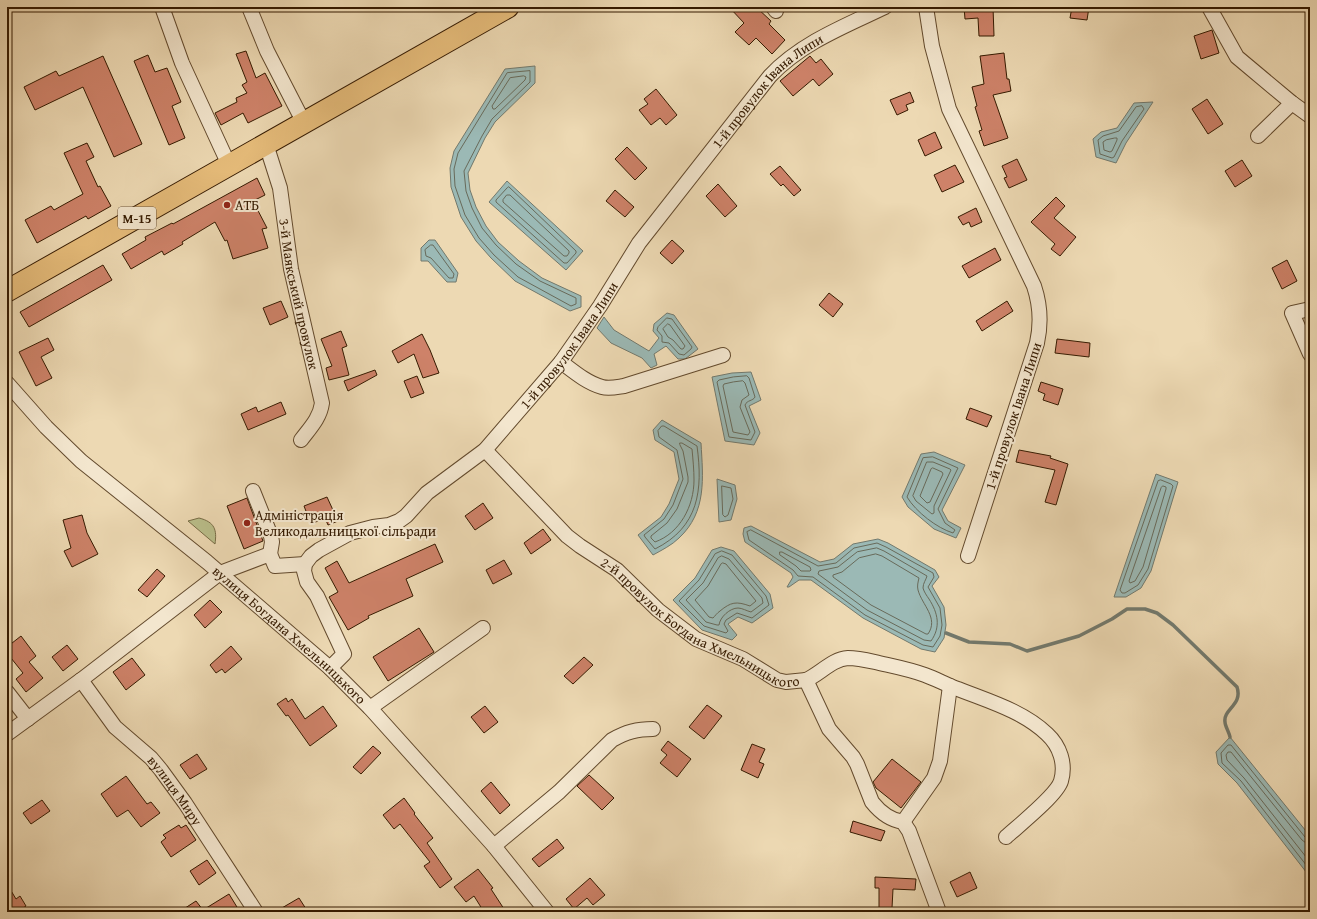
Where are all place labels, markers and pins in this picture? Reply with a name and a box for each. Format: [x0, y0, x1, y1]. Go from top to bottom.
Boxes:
place label: АТБ [235, 195, 259, 215]
marker: АТБ [222, 200, 232, 210]
place label: Адміністрація Великодальницької сільради [255, 505, 436, 541]
marker: Адміністрація Великодальницької сільради [242, 518, 252, 528]

